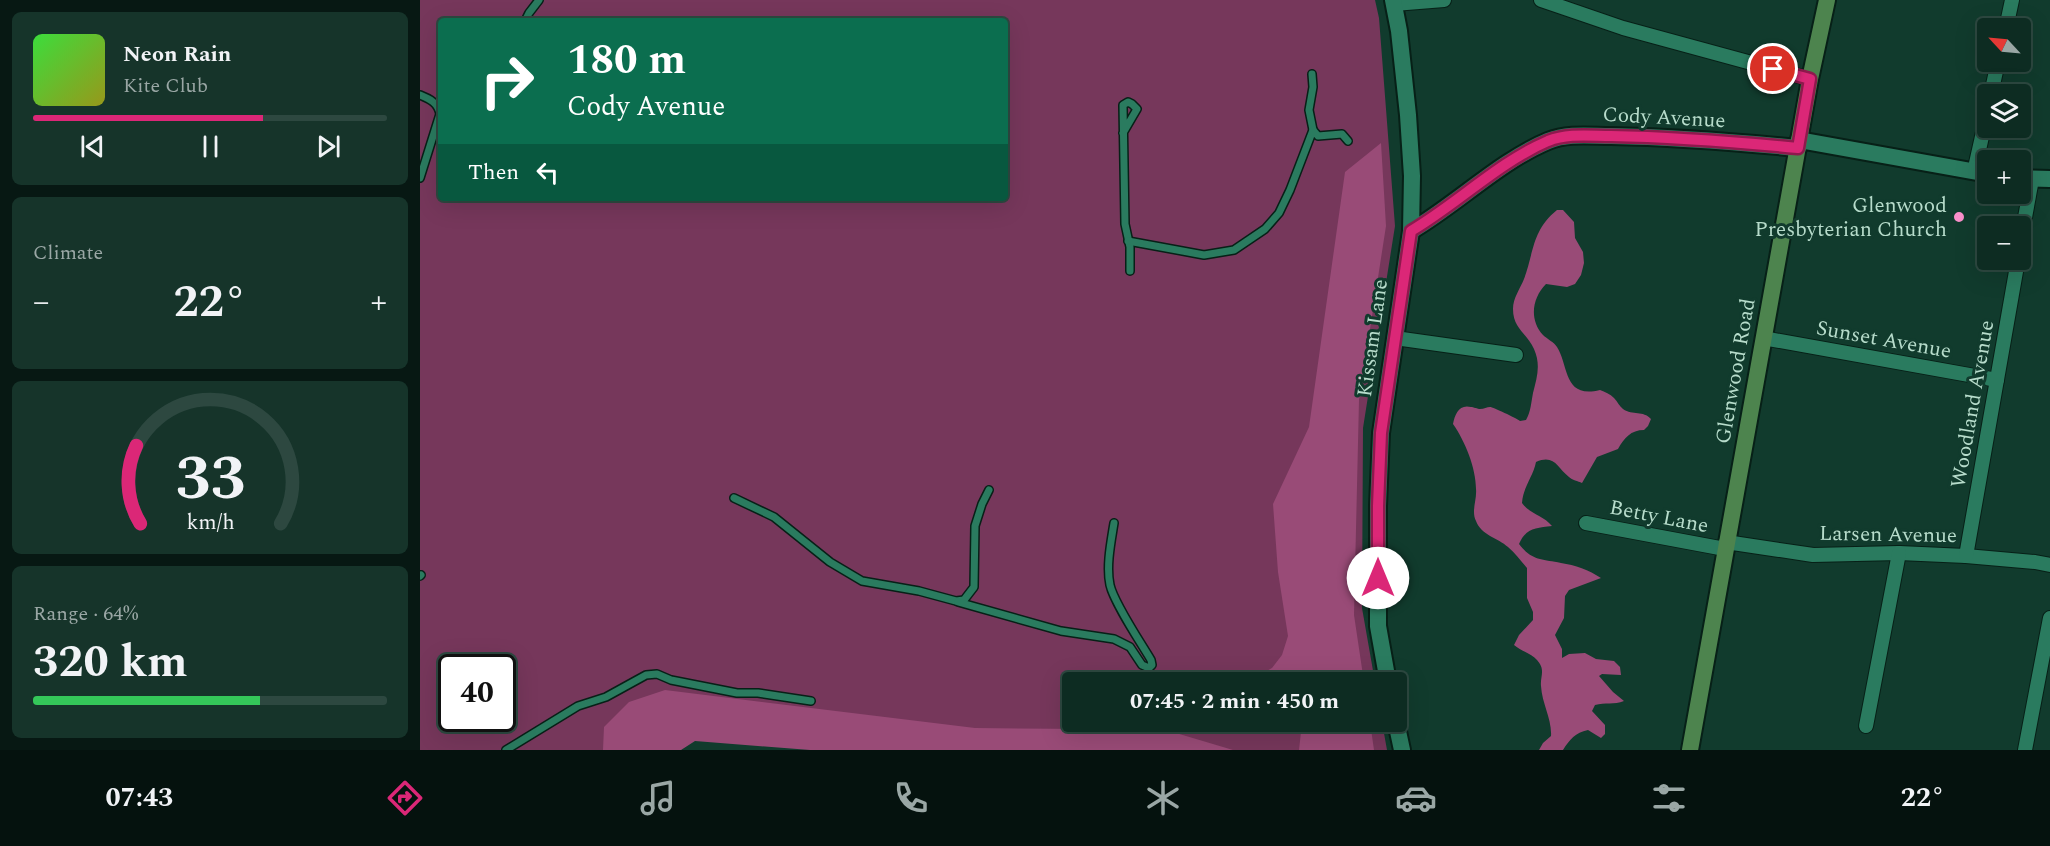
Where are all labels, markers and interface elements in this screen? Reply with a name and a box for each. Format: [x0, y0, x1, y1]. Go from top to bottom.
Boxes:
north arrow [1977, 18, 2031, 72]
map controls [1977, 18, 2031, 270]
text: 180 m [567, 29, 686, 92]
text: Neon Rain [123, 38, 231, 71]
icon: right [468, 42, 546, 120]
pin [1747, 43, 1798, 94]
icon: arrive [1756, 52, 1789, 85]
text: Kite Club [123, 71, 208, 101]
button: layers [1977, 84, 2031, 138]
text: Cody Avenue [567, 86, 725, 128]
street label: Cody Avenue [1602, 99, 1726, 137]
icon: previous [76, 130, 109, 163]
icon: pause [194, 130, 227, 163]
icon: next [312, 130, 345, 163]
button: + [1977, 150, 2031, 204]
text: Then [468, 156, 519, 189]
icon: left [531, 156, 564, 189]
place label: Glenwood Presbyterian Church [1754, 190, 1947, 246]
marker: Glenwood Presbyterian Church [1952, 210, 1966, 224]
button: − [1977, 216, 2031, 270]
text: Climate [33, 238, 103, 268]
text: 22° [174, 268, 247, 337]
text: − [33, 277, 50, 327]
text: + [371, 277, 387, 327]
street label: Kissam Lane [1349, 277, 1397, 399]
street label: Glenwood Road [1707, 296, 1765, 447]
street label: Sunset Avenue [1814, 312, 1954, 368]
street label: Woodland Avenue [1942, 318, 2003, 491]
text: 33 [175, 432, 245, 527]
street label: Betty Lane [1607, 492, 1711, 542]
text: km/h [186, 507, 234, 540]
street label: Larsen Avenue [1819, 518, 1957, 552]
position arrow [1346, 546, 1410, 610]
text: Range · 64% [33, 599, 138, 629]
text: 320 km [33, 628, 188, 697]
speed limit sign: 40 [438, 654, 516, 732]
text: 07:45 · 2 min · 450 m [1130, 685, 1339, 718]
text: 07:43 [105, 777, 173, 819]
icon: directions [384, 777, 426, 819]
icon: music [637, 777, 679, 819]
icon: phone [890, 777, 932, 819]
icon: climate [1142, 777, 1184, 819]
icon: car [1395, 777, 1437, 819]
icon: filters [1648, 777, 1690, 819]
text: 22° [1901, 777, 1945, 819]

